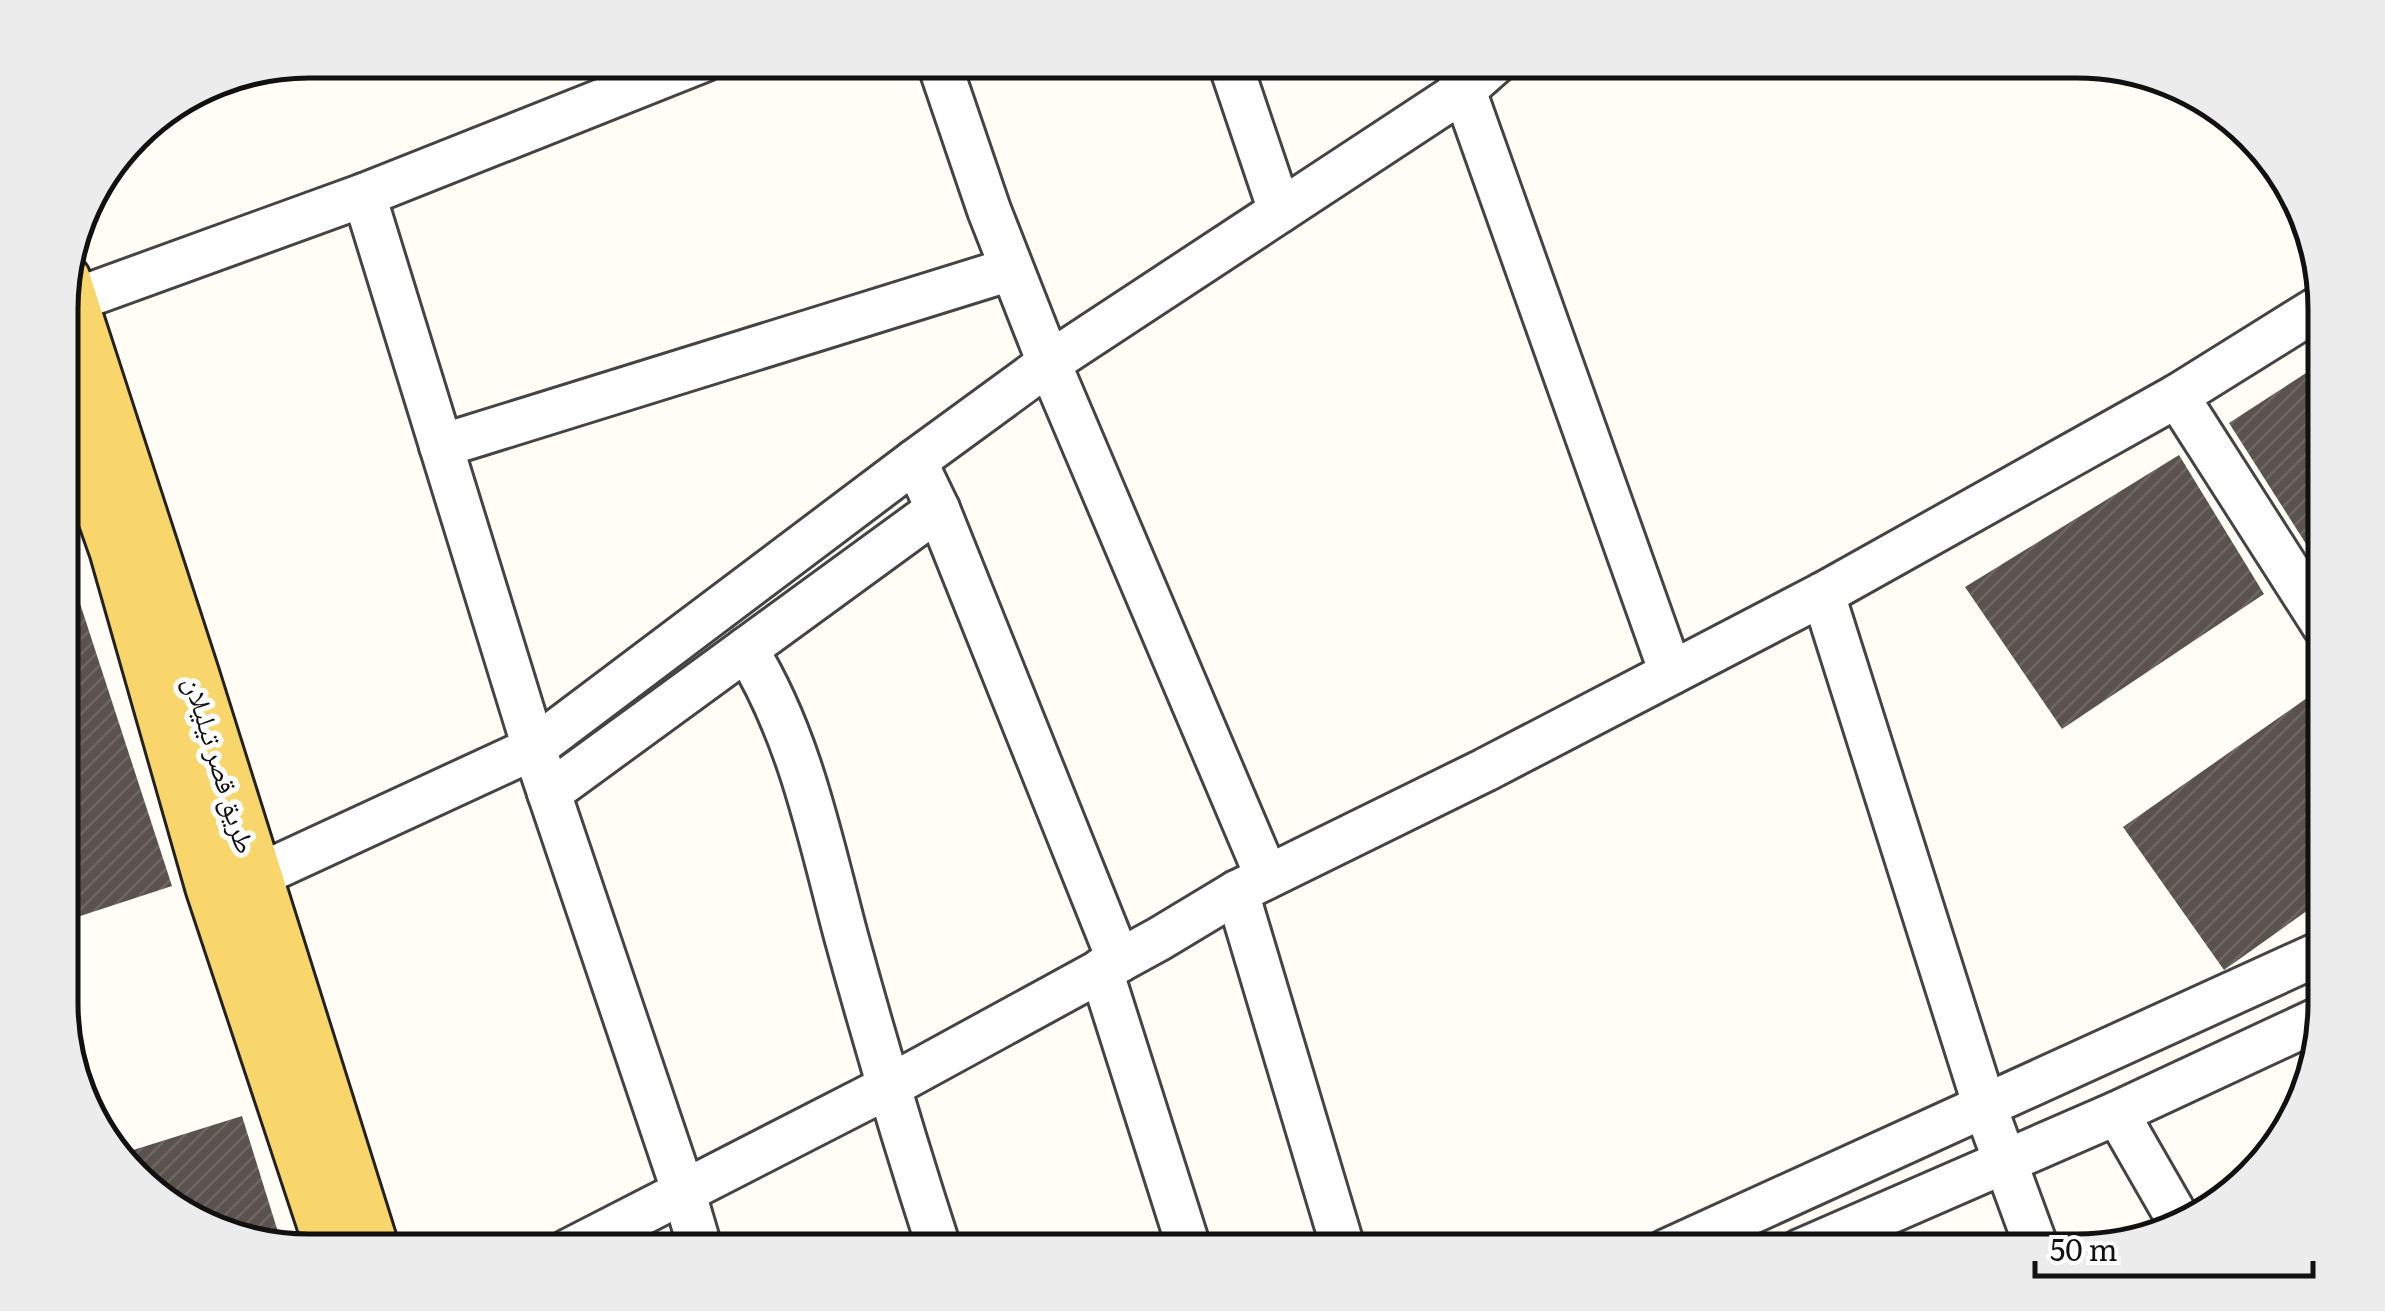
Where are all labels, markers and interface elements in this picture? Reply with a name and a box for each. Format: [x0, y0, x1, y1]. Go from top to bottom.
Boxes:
street label: طريق قصر تيليلان [175, 671, 269, 858]
scale bar [2035, 1216, 2312, 1278]
text: 50 m [2050, 1226, 2118, 1270]

